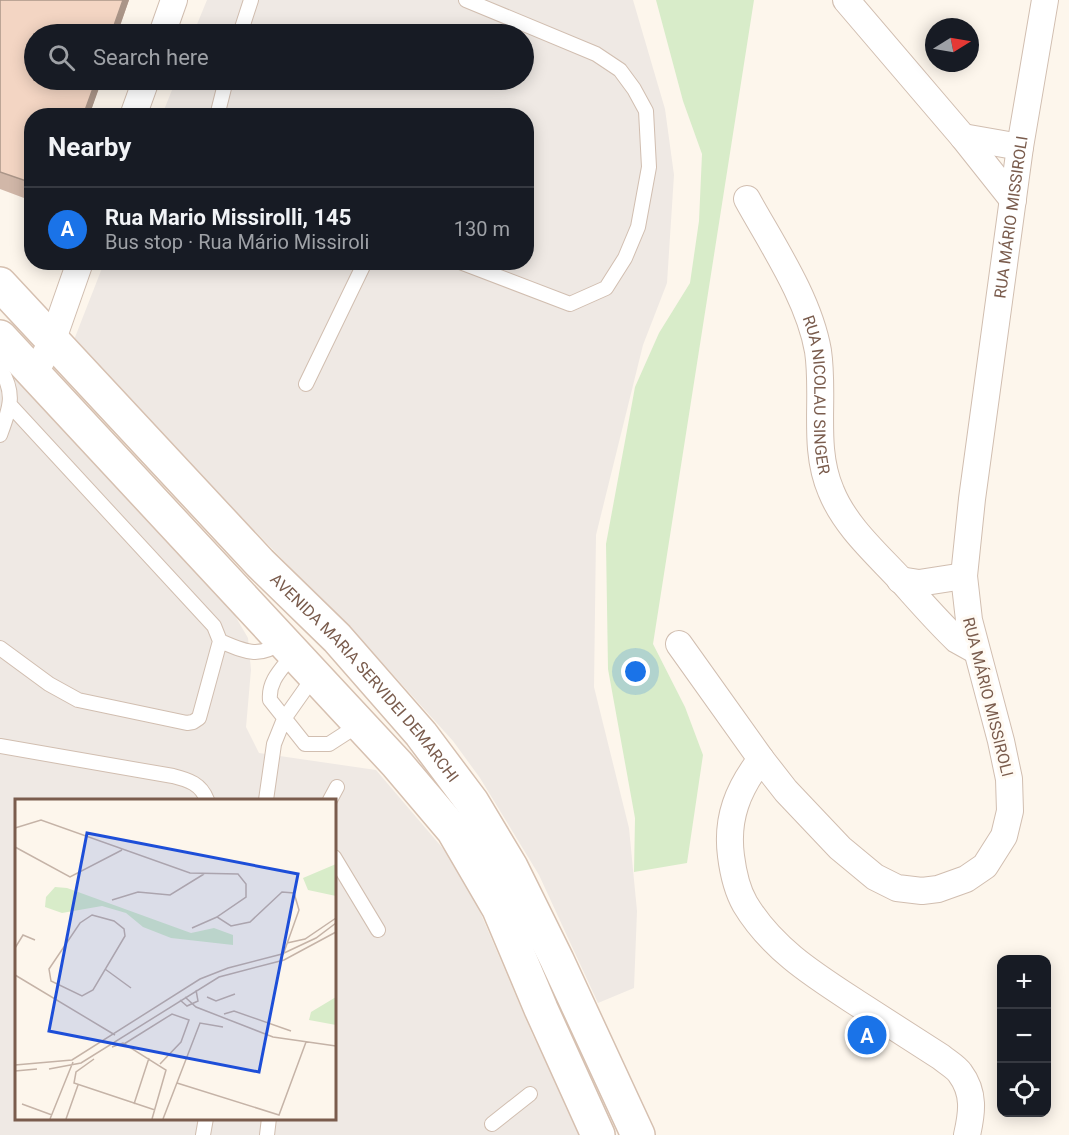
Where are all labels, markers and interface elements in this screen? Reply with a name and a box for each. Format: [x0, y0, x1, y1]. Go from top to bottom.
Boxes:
north arrow [925, 18, 979, 72]
search box [24, 24, 534, 90]
icon: search [45, 41, 78, 74]
text: Search here [93, 45, 209, 70]
text: Nearby [48, 132, 131, 162]
street label: RUA MÁRIO MISSIROLI [990, 134, 1031, 299]
text: Rua Mario Missirolli, 145 [105, 205, 351, 230]
text: A [61, 217, 74, 241]
text: 130 m [454, 217, 510, 241]
text: Bus stop · Rua Mário Missiroli [105, 230, 369, 254]
street label: RUA NICOLAU SINGER [799, 313, 834, 476]
street label: AVENIDA MARIA SERVIDEI DEMARCHI [267, 569, 463, 786]
street label: RUA MÁRIO MISSIROLI [959, 615, 1017, 779]
your location [621, 657, 650, 686]
inset map [15, 799, 336, 1120]
map controls [997, 955, 1051, 1117]
button: + [997, 955, 1051, 1009]
button: − [997, 1009, 1051, 1063]
pin: A [848, 1012, 886, 1058]
button: locate [997, 1063, 1051, 1117]

